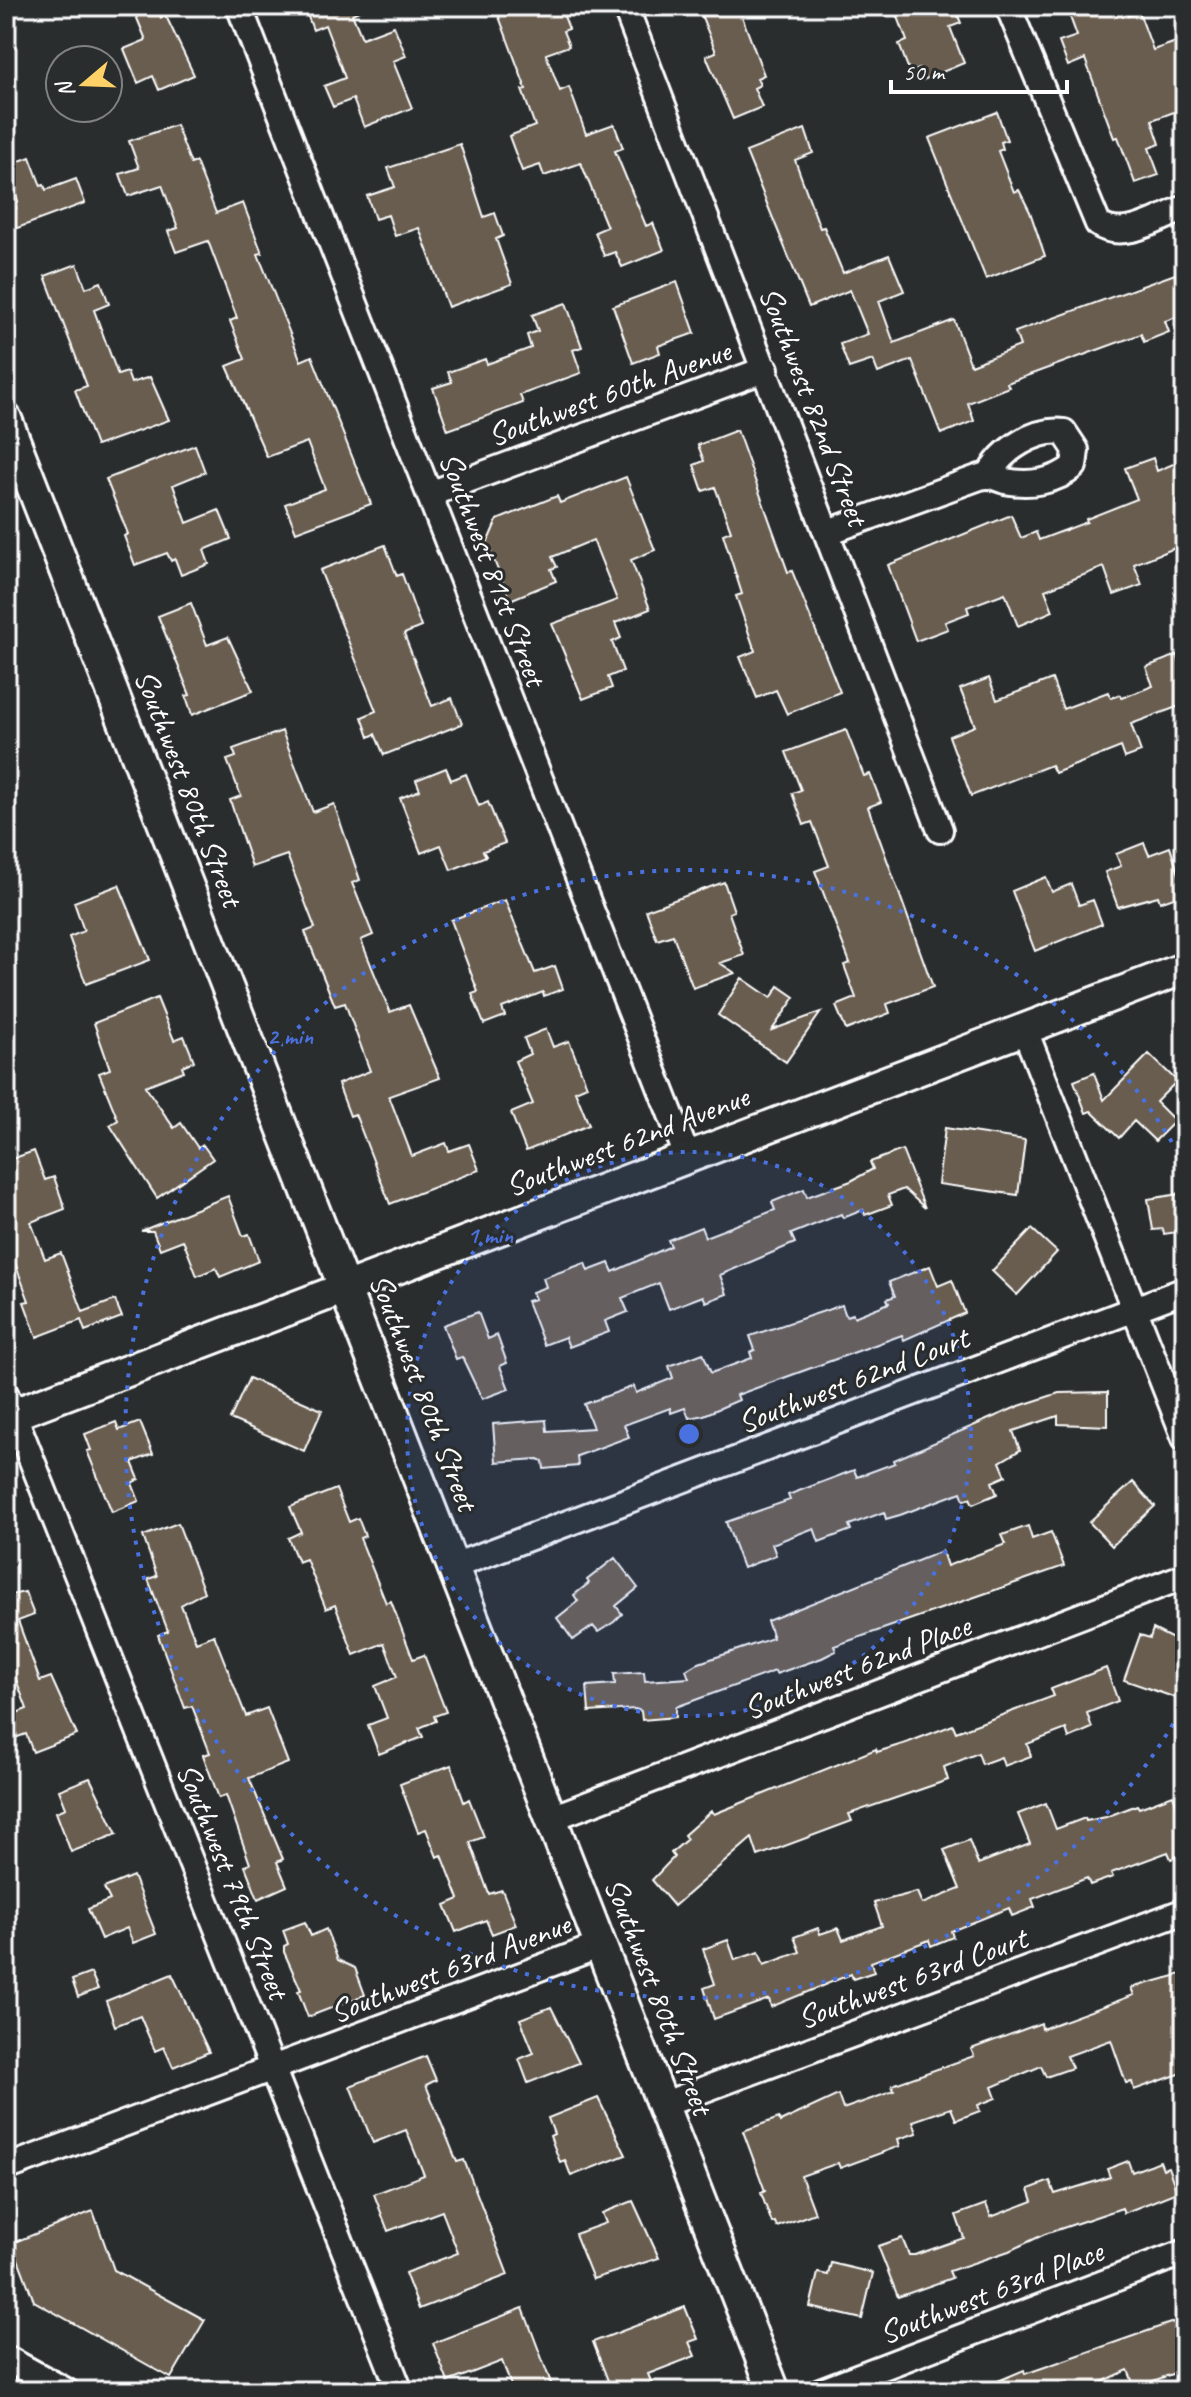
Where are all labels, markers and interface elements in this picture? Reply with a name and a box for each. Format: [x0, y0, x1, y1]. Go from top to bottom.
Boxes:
north arrow [44, 44, 124, 124]
scale bar [891, 44, 1067, 94]
text: 50 m [903, 57, 946, 87]
text: N [49, 76, 81, 101]
street label: Southwest 82nd Street [750, 281, 880, 534]
street label: Southwest 60th Avenue [482, 329, 738, 456]
street label: Southwest 81st Street [430, 446, 558, 695]
street label: Southwest 80th Street [125, 664, 254, 915]
text: 2 min [267, 1021, 314, 1051]
street label: Southwest 62nd Avenue [500, 1075, 757, 1206]
text: 1 min [467, 1220, 514, 1250]
street label: Southwest 80th Street [360, 1268, 489, 1519]
street label: Southwest 62nd Court [732, 1316, 977, 1443]
centre of rings [675, 1420, 703, 1448]
street label: Southwest 62nd Place [738, 1604, 978, 1729]
street label: Southwest 79th Street [167, 1757, 300, 2008]
street label: Southwest 80th Street [595, 1872, 724, 2123]
street label: Southwest 63rd Avenue [324, 1902, 578, 2033]
street label: Southwest 63rd Court [792, 1916, 1035, 2038]
street label: Southwest 63rd Place [873, 2230, 1111, 2353]

